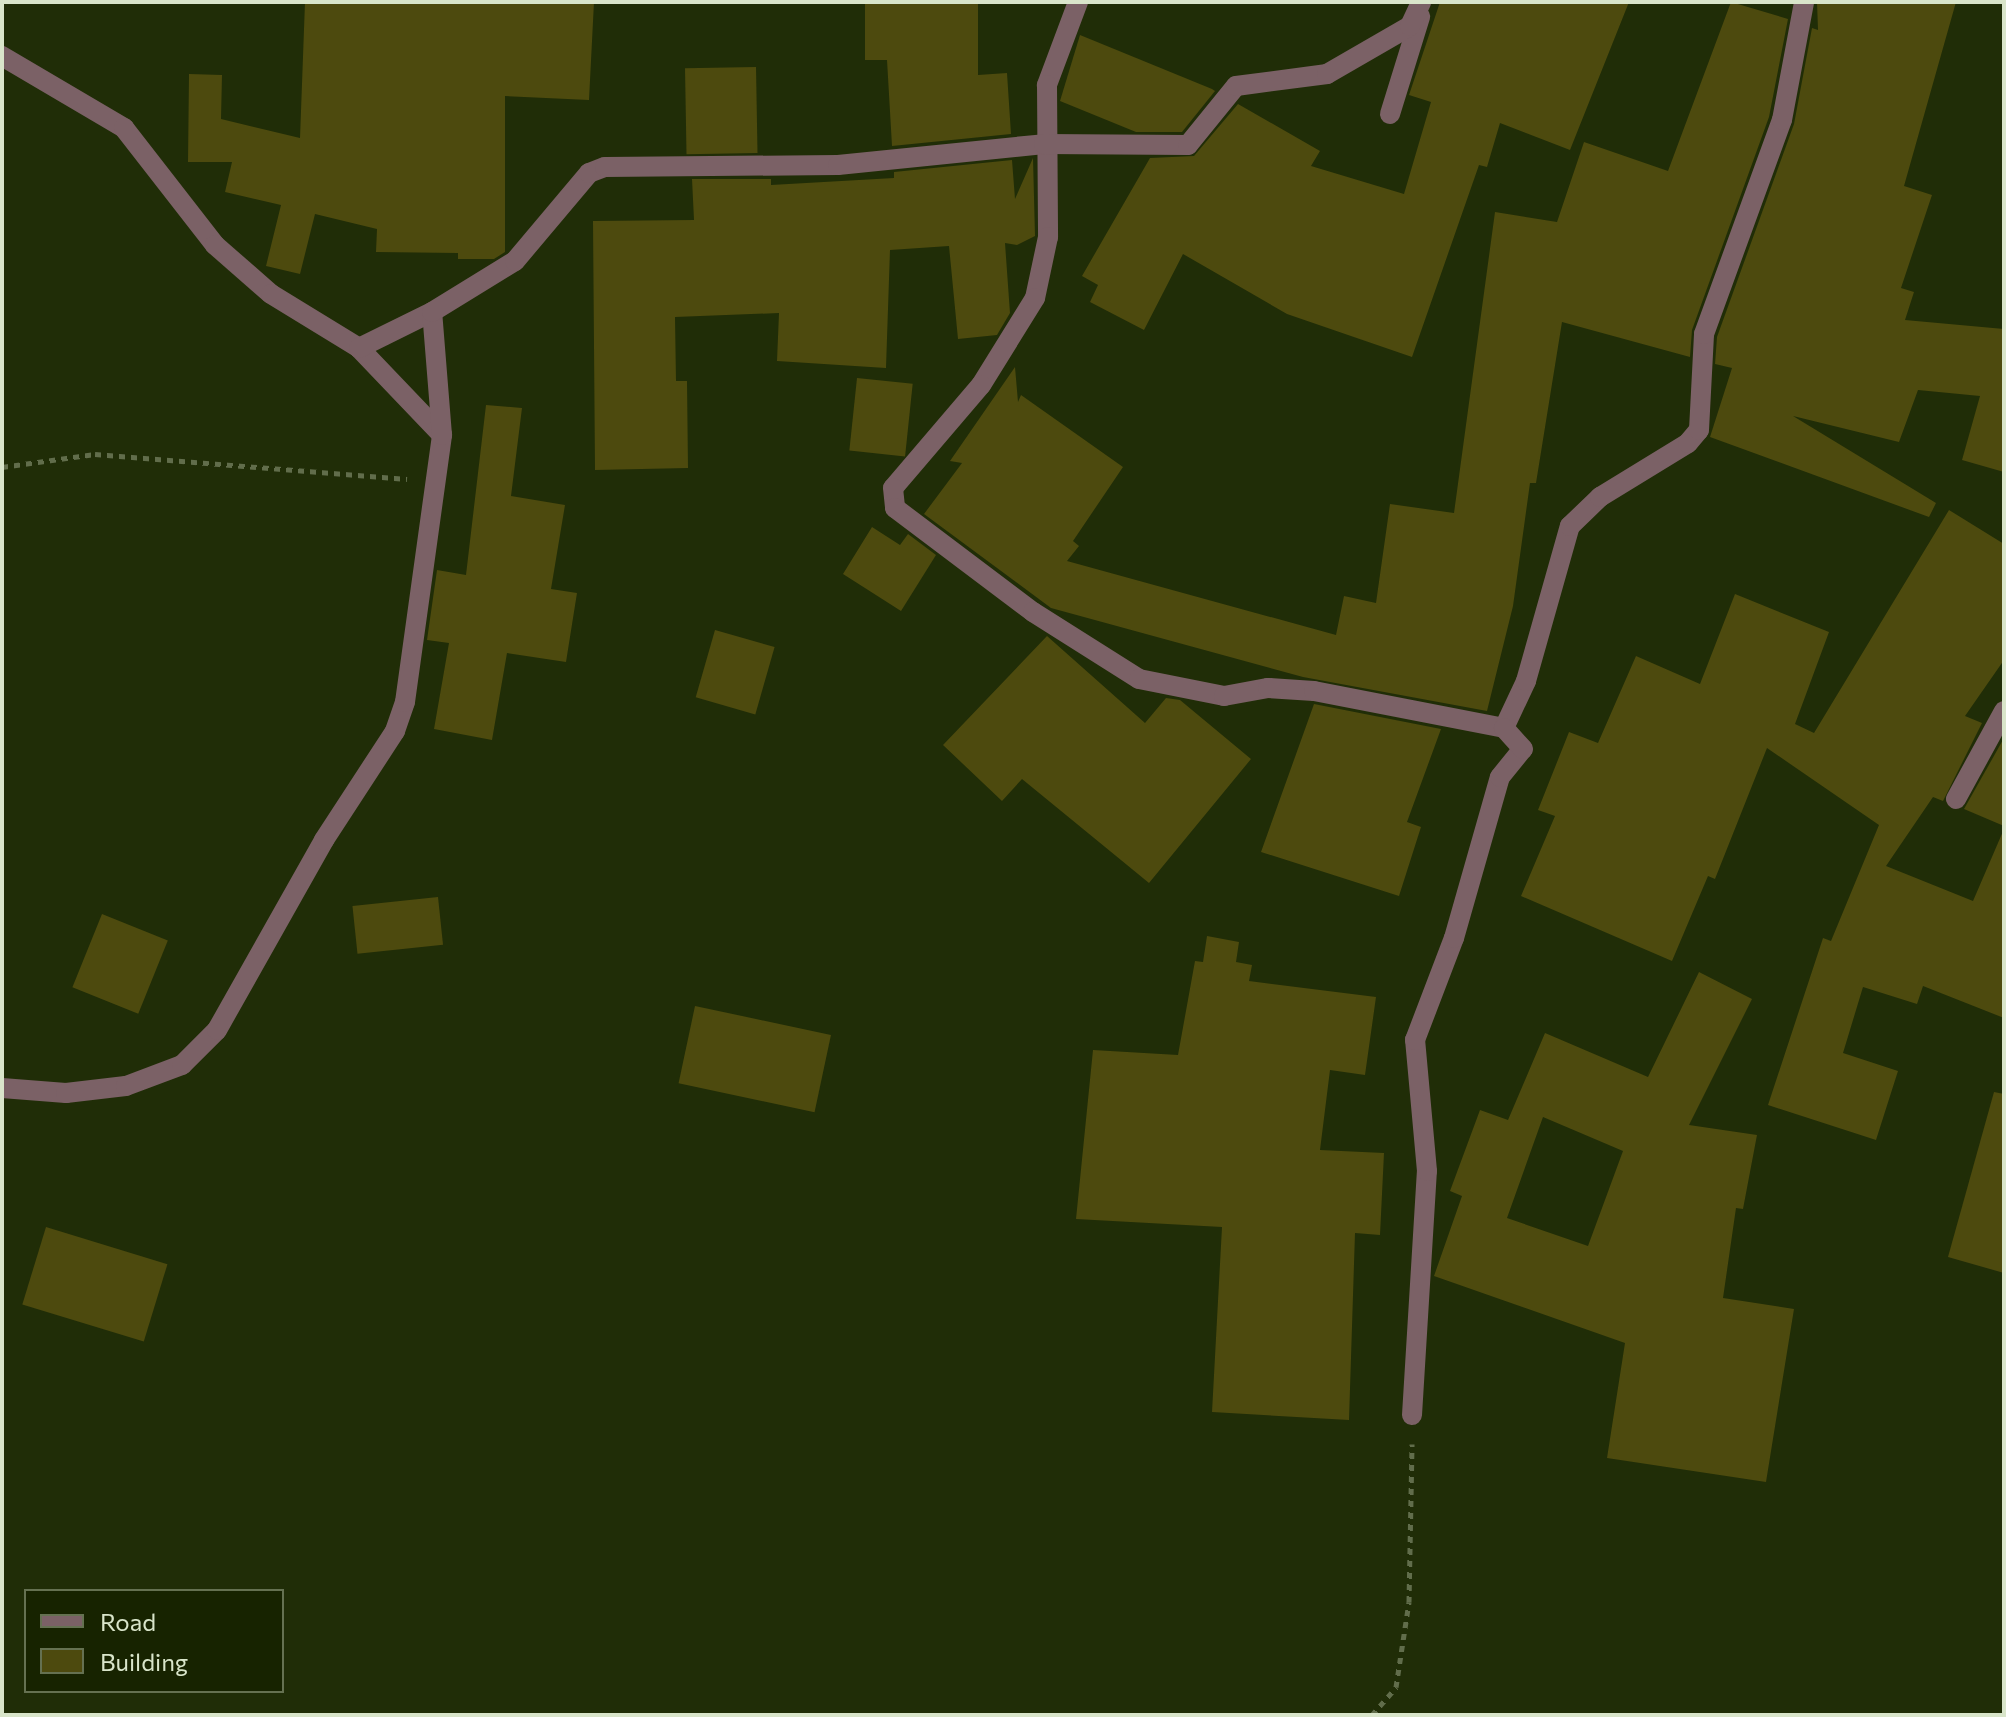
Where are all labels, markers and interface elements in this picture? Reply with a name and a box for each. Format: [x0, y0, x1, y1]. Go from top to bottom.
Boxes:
legend [24, 1589, 284, 1693]
text: Road [100, 1607, 156, 1636]
text: Building [100, 1647, 188, 1676]

